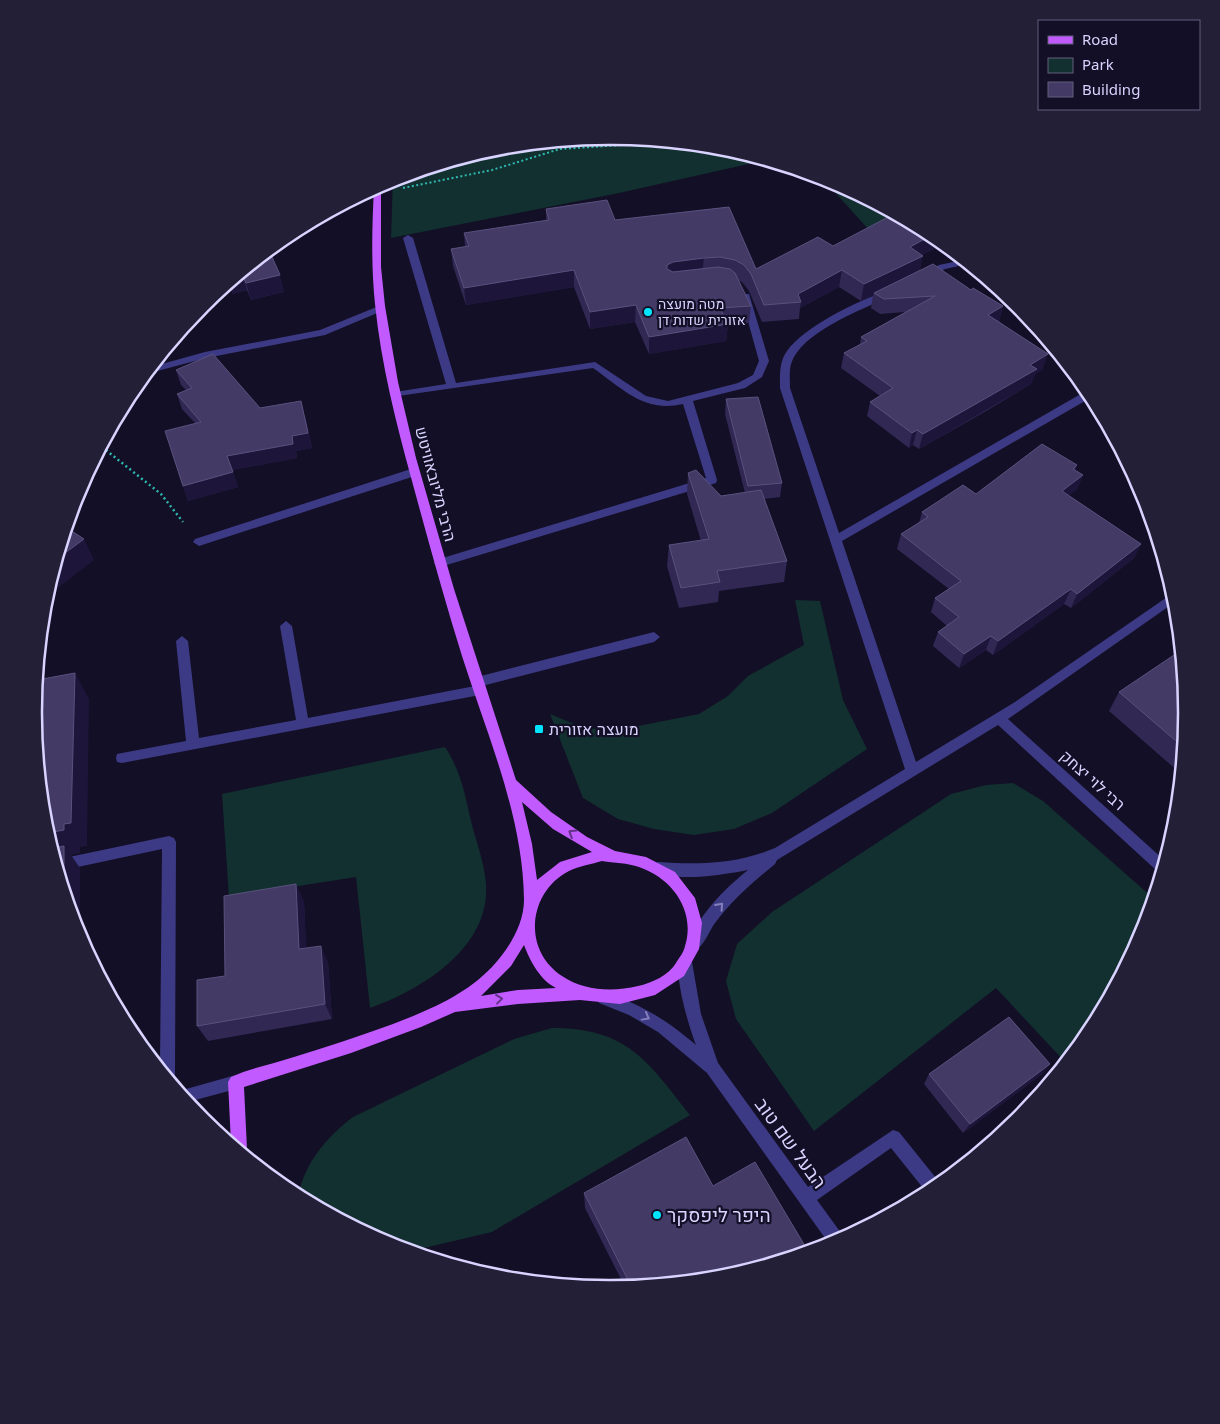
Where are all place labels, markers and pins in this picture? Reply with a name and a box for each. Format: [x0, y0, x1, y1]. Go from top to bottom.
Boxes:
place label: מטה מועצה אזורית שדות דן [658, 294, 746, 329]
marker: מטה מועצה אזורית שדות דן [642, 306, 654, 318]
place label: מועצה אזורית [549, 718, 639, 740]
marker: מועצה אזורית [533, 723, 545, 735]
place label: היפר ליפסקר [667, 1202, 771, 1228]
marker: היפר ליפסקר [651, 1209, 663, 1221]

